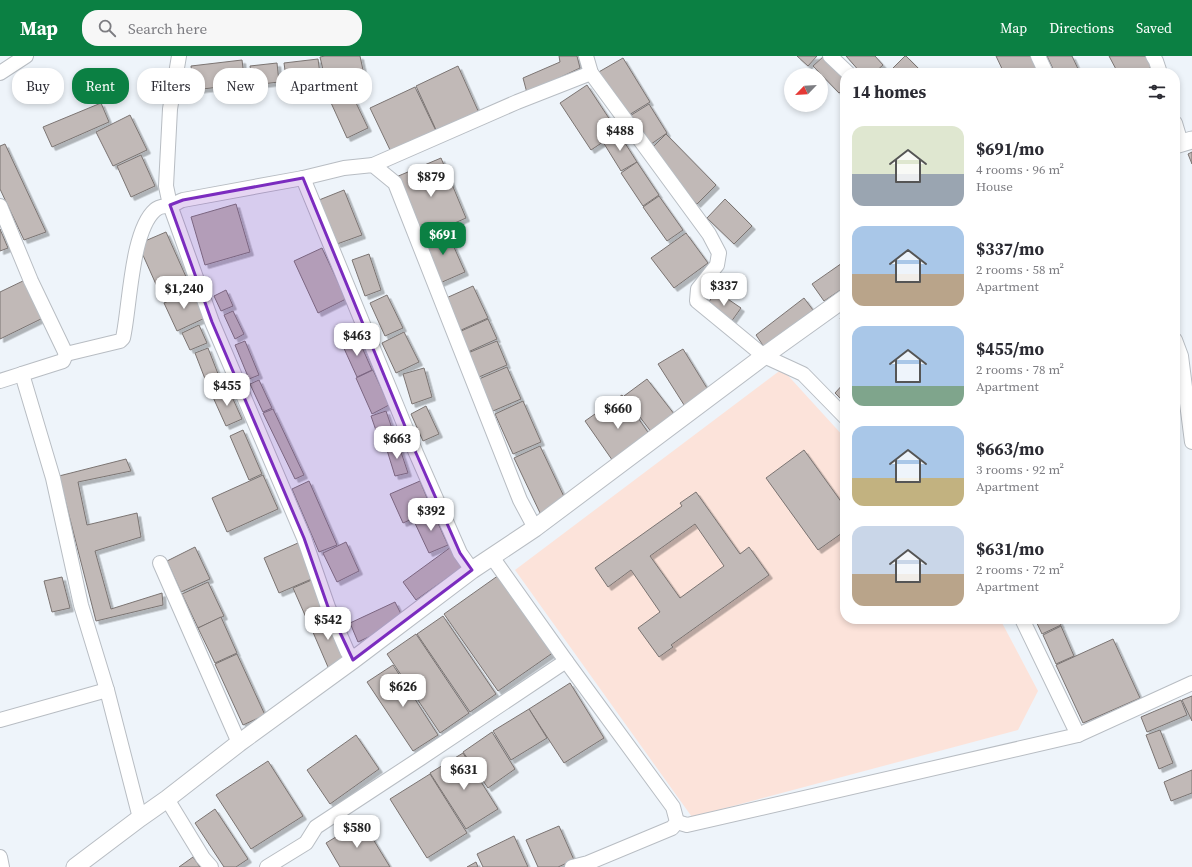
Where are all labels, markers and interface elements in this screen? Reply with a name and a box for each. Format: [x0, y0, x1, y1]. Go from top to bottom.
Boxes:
search box [82, 10, 362, 46]
text: Map [20, 15, 58, 41]
icon: search [96, 17, 118, 39]
text: Search here [128, 18, 207, 39]
text: Map [1000, 18, 1027, 38]
text: Directions [1049, 18, 1114, 38]
text: Saved [1136, 18, 1172, 38]
chip: Buy [12, 68, 64, 104]
chip: Rent [72, 68, 129, 104]
chip: Filters [137, 68, 205, 104]
chip: New [213, 68, 268, 104]
chip: Apartment [276, 68, 372, 104]
north arrow [784, 68, 828, 112]
map controls [784, 68, 828, 112]
text: 14 homes [852, 80, 926, 104]
icon: filters [1146, 81, 1168, 103]
pin: $488 [596, 118, 644, 152]
text: $488 [606, 122, 634, 139]
text: $691/mo [976, 137, 1044, 161]
icon: home [884, 142, 932, 190]
text: 4 rooms · 96 m² [976, 161, 1064, 178]
pin: $879 [407, 164, 455, 198]
text: $879 [417, 168, 445, 185]
text: House [976, 178, 1013, 195]
pin: $691 [419, 222, 467, 256]
text: $691 [429, 226, 457, 243]
text: $337/mo [976, 237, 1044, 261]
icon: home [884, 242, 932, 290]
text: 2 rooms · 58 m² [976, 261, 1064, 278]
pin: $337 [700, 273, 748, 307]
pin: $1,240 [151, 276, 217, 310]
text: $337 [710, 277, 738, 294]
text: Apartment [976, 278, 1039, 295]
text: $1,240 [164, 280, 204, 297]
pin: $463 [333, 323, 381, 357]
text: $463 [343, 327, 371, 344]
text: $455/mo [976, 337, 1044, 361]
icon: home [884, 342, 932, 390]
text: 2 rooms · 78 m² [976, 361, 1064, 378]
pin: $455 [203, 373, 251, 407]
text: $455 [213, 377, 241, 394]
text: Apartment [976, 378, 1039, 395]
pin: $660 [594, 396, 642, 430]
text: $660 [604, 400, 632, 417]
pin: $663 [373, 426, 421, 460]
text: $663 [383, 430, 411, 447]
text: $663/mo [976, 437, 1044, 461]
icon: home [884, 442, 932, 490]
text: 3 rooms · 92 m² [976, 461, 1064, 478]
text: Apartment [976, 478, 1039, 495]
pin: $392 [407, 498, 455, 532]
text: $392 [417, 502, 445, 519]
text: $631/mo [976, 537, 1044, 561]
icon: home [884, 542, 932, 590]
text: 2 rooms · 72 m² [976, 561, 1064, 578]
text: Apartment [976, 578, 1039, 595]
pin: $542 [304, 607, 352, 641]
text: $542 [314, 611, 342, 628]
pin: $626 [379, 674, 427, 708]
text: $626 [389, 678, 417, 695]
pin: $631 [440, 757, 488, 791]
text: $631 [450, 761, 478, 778]
pin: $580 [333, 815, 381, 849]
text: $580 [343, 819, 371, 836]

